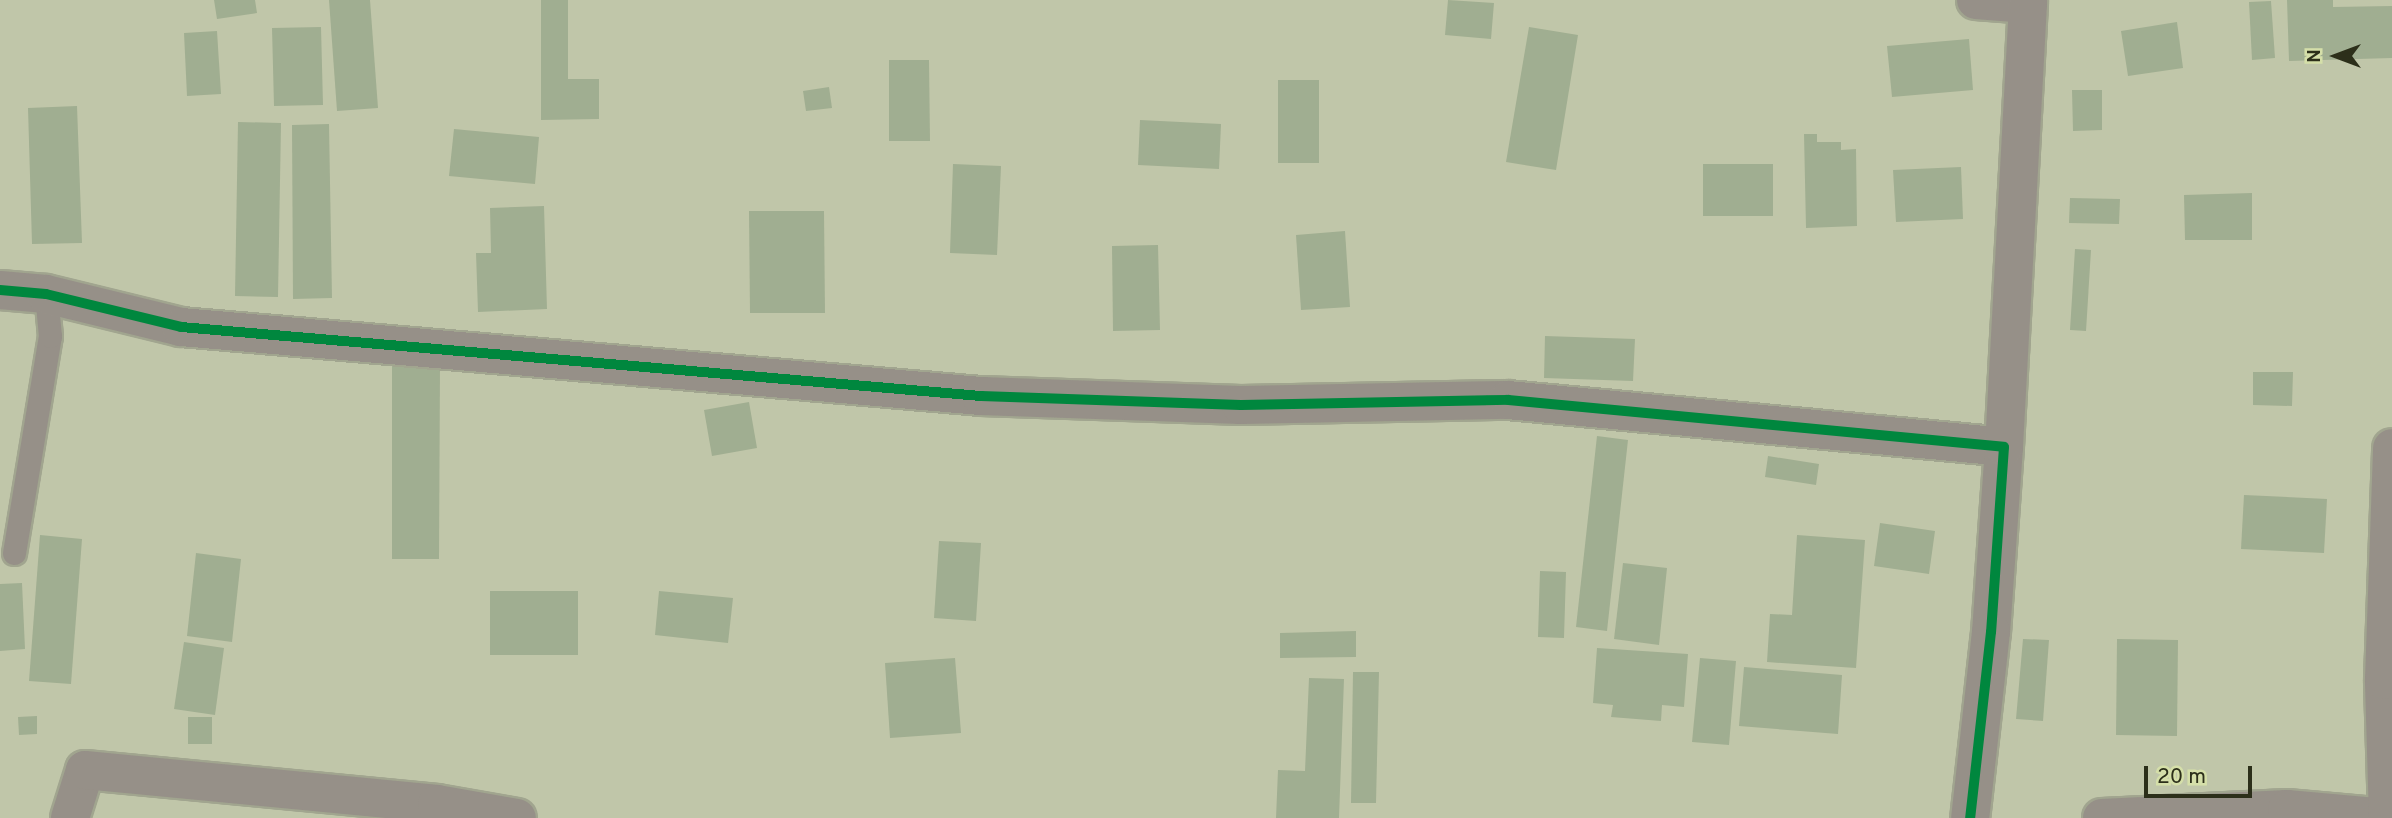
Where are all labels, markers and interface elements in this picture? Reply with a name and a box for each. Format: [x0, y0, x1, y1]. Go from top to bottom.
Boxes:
north arrow [2301, 21, 2371, 91]
text: N [2303, 49, 2327, 63]
scale bar [2147, 752, 2256, 796]
text: 20 m [2157, 764, 2206, 791]

